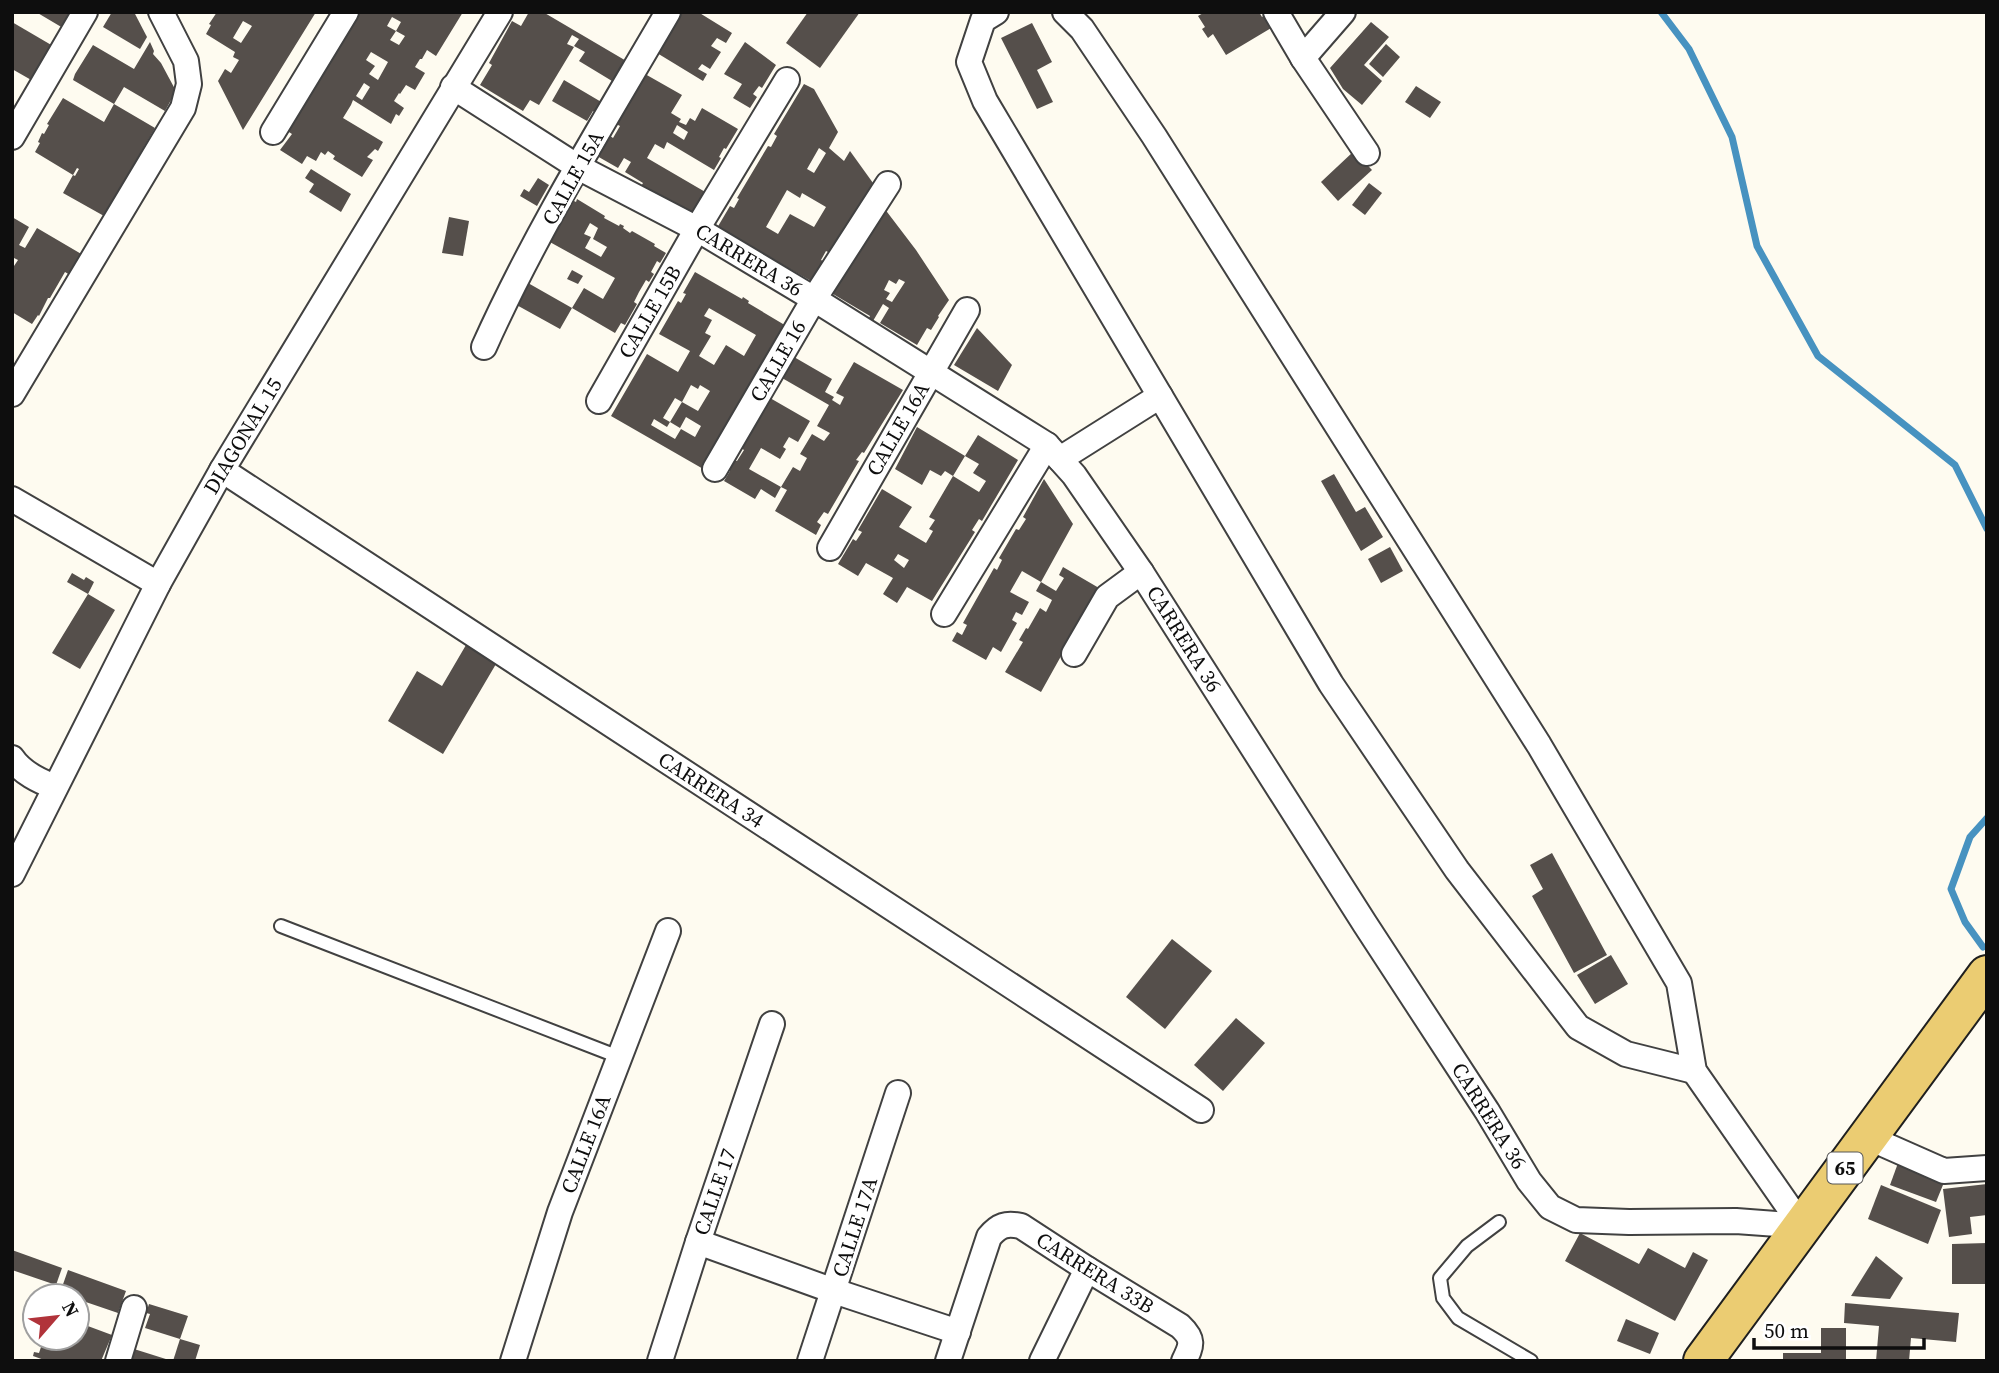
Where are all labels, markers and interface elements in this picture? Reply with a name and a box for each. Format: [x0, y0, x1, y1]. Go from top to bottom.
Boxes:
street label: CALLE 15A [535, 125, 610, 230]
street label: CARRERA 36 [690, 216, 808, 303]
street label: CALLE 15B [611, 260, 688, 364]
street label: CALLE 16 [743, 315, 813, 407]
street label: DIAGONAL 15 [196, 372, 289, 499]
street label: CALLE 16A [859, 377, 936, 481]
street label: CARRERA 36 [1140, 580, 1229, 698]
street label: CARRERA 34 [653, 745, 770, 835]
street label: CARRERA 36 [1445, 1057, 1534, 1175]
street label: CALLE 16A [553, 1090, 618, 1197]
street label: CALLE 17 [686, 1145, 743, 1239]
road number: 65 [1828, 1152, 1862, 1184]
street label: CALLE 17A [825, 1173, 884, 1281]
street label: CARRERA 33B [1031, 1225, 1160, 1320]
north arrow [21, 1282, 91, 1352]
text: N [56, 1297, 86, 1321]
scale bar [1754, 1306, 1924, 1350]
text: 50 m [1764, 1316, 1809, 1345]

